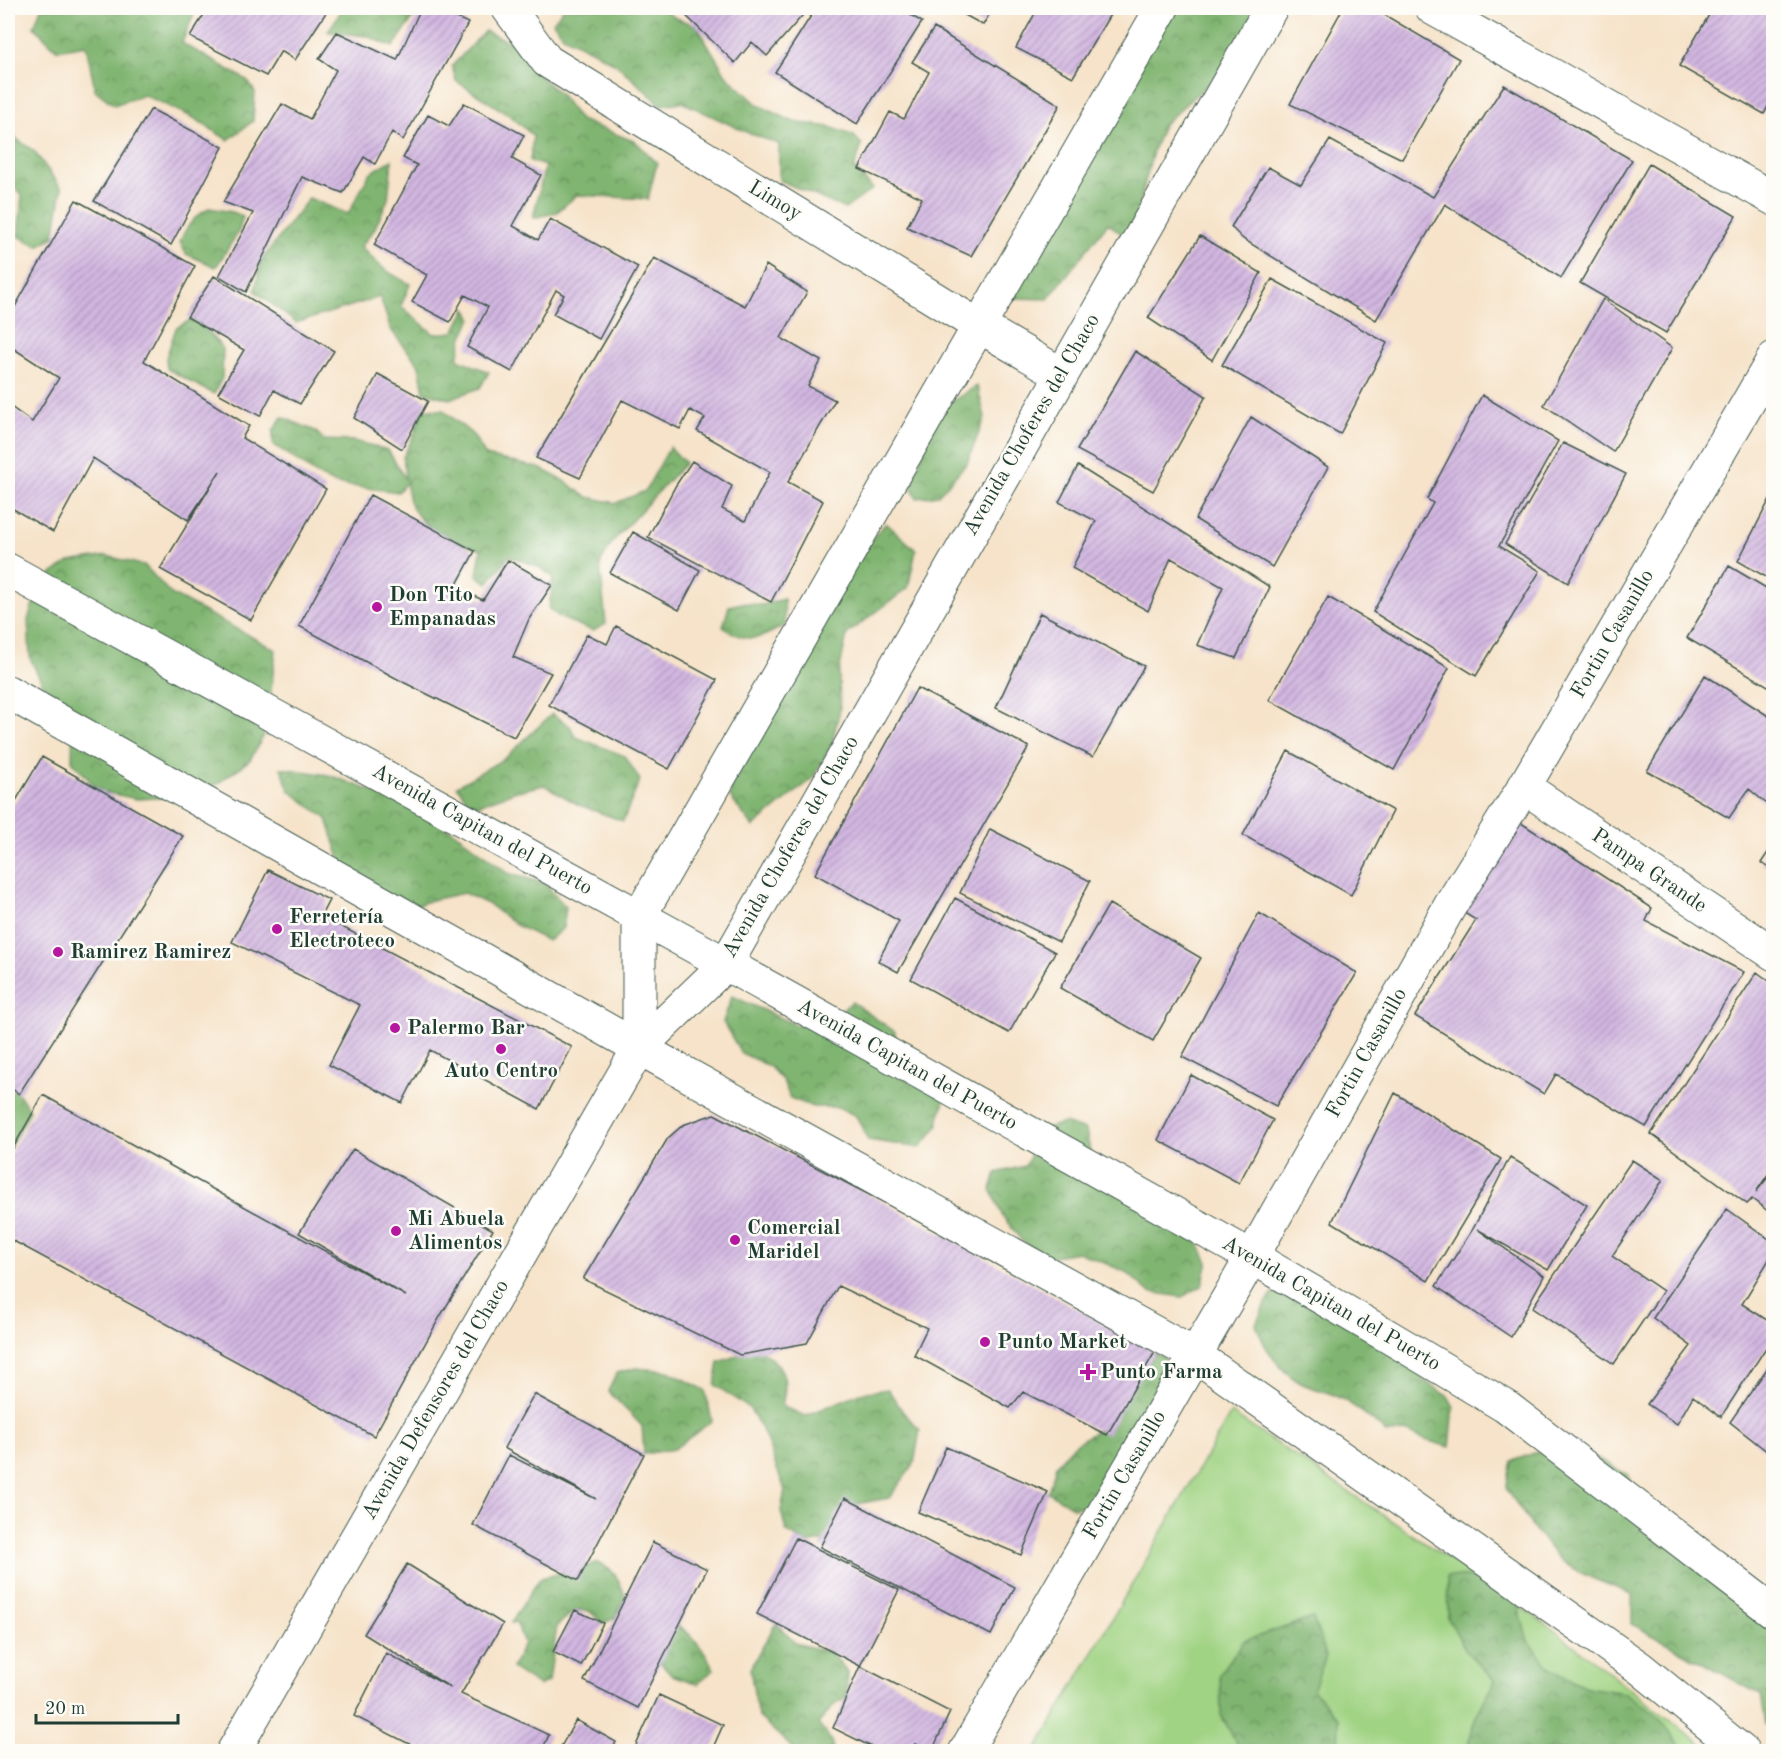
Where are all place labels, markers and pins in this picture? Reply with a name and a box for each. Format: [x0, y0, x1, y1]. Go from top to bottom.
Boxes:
place label: Don Tito Empanadas [389, 585, 496, 630]
marker: Don Tito Empanadas [370, 600, 384, 614]
place label: Ferretería Electroteco [289, 907, 395, 952]
marker: Ferretería Electroteco [270, 922, 284, 936]
place label: Ramirez Ramirez [70, 942, 231, 963]
marker: Ramirez Ramirez [51, 945, 65, 959]
place label: Palermo Bar [407, 1018, 525, 1039]
marker: Palermo Bar [388, 1021, 402, 1035]
marker: Auto Centro [494, 1042, 508, 1056]
place label: Auto Centro [444, 1061, 558, 1082]
place label: Mi Abuela Alimentos [408, 1209, 505, 1254]
place label: Comercial Maridel [747, 1218, 840, 1263]
marker: Mi Abuela Alimentos [389, 1224, 403, 1238]
marker: Comercial Maridel [728, 1233, 742, 1247]
place label: Punto Market [997, 1332, 1127, 1353]
marker: Punto Market [978, 1335, 992, 1349]
place label: Punto Farma [1100, 1362, 1223, 1383]
marker: Punto Farma [1081, 1365, 1095, 1379]

